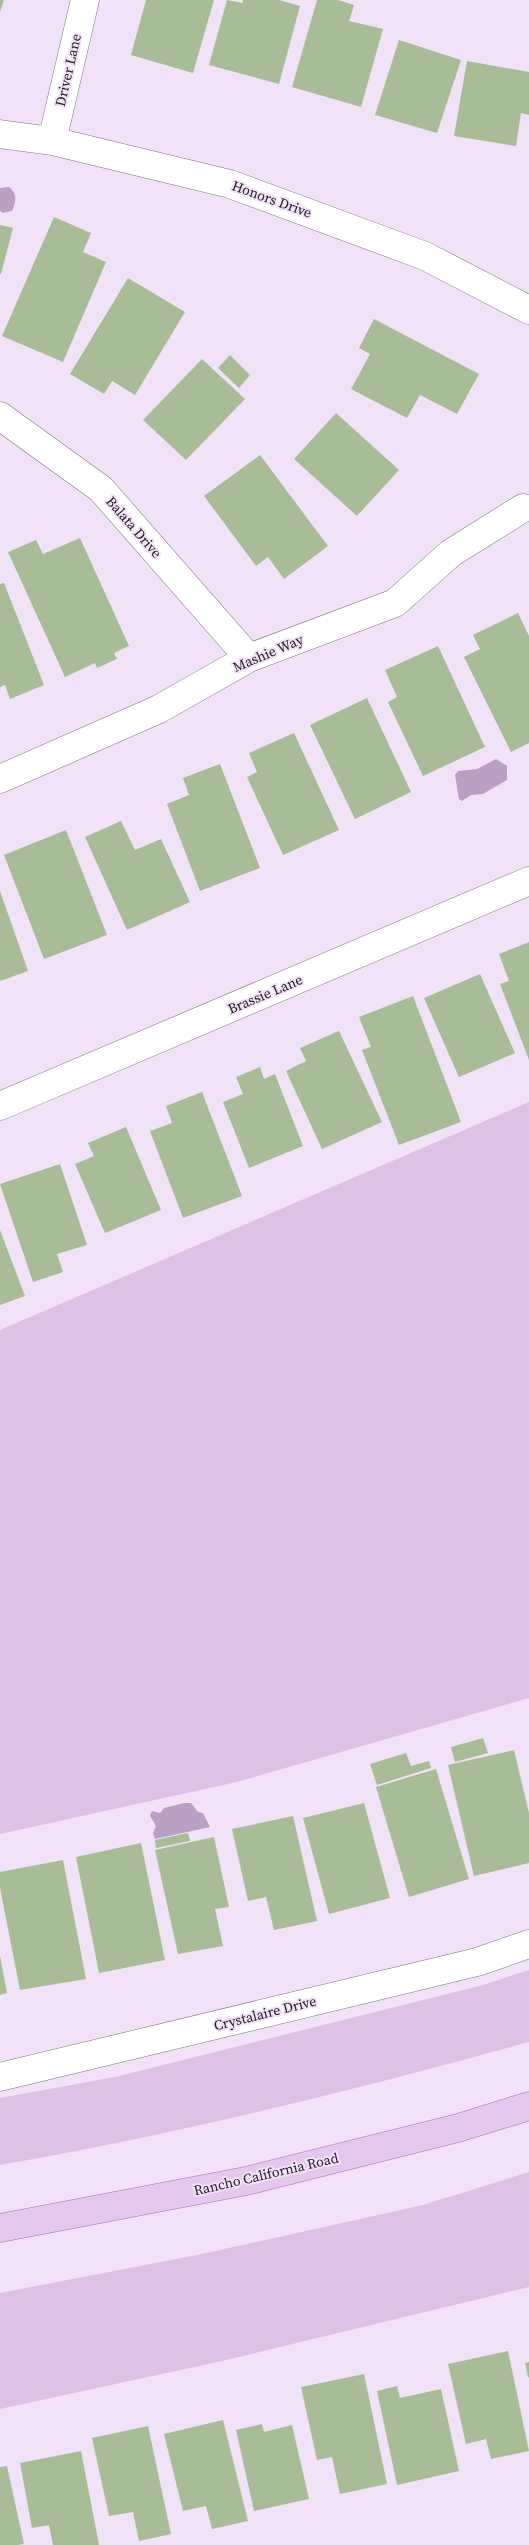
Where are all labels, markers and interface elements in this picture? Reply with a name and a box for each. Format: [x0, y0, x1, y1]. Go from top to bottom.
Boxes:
street label: Driver Lane [50, 32, 86, 108]
street label: Honors Drive [229, 175, 315, 223]
street label: Balata Drive [102, 492, 166, 562]
street label: Mashie Way [230, 629, 307, 677]
street label: Brassie Lane [225, 969, 305, 1019]
street label: Crystalaire Drive [212, 1991, 318, 2035]
street label: Rancho California Road [192, 2148, 340, 2200]

